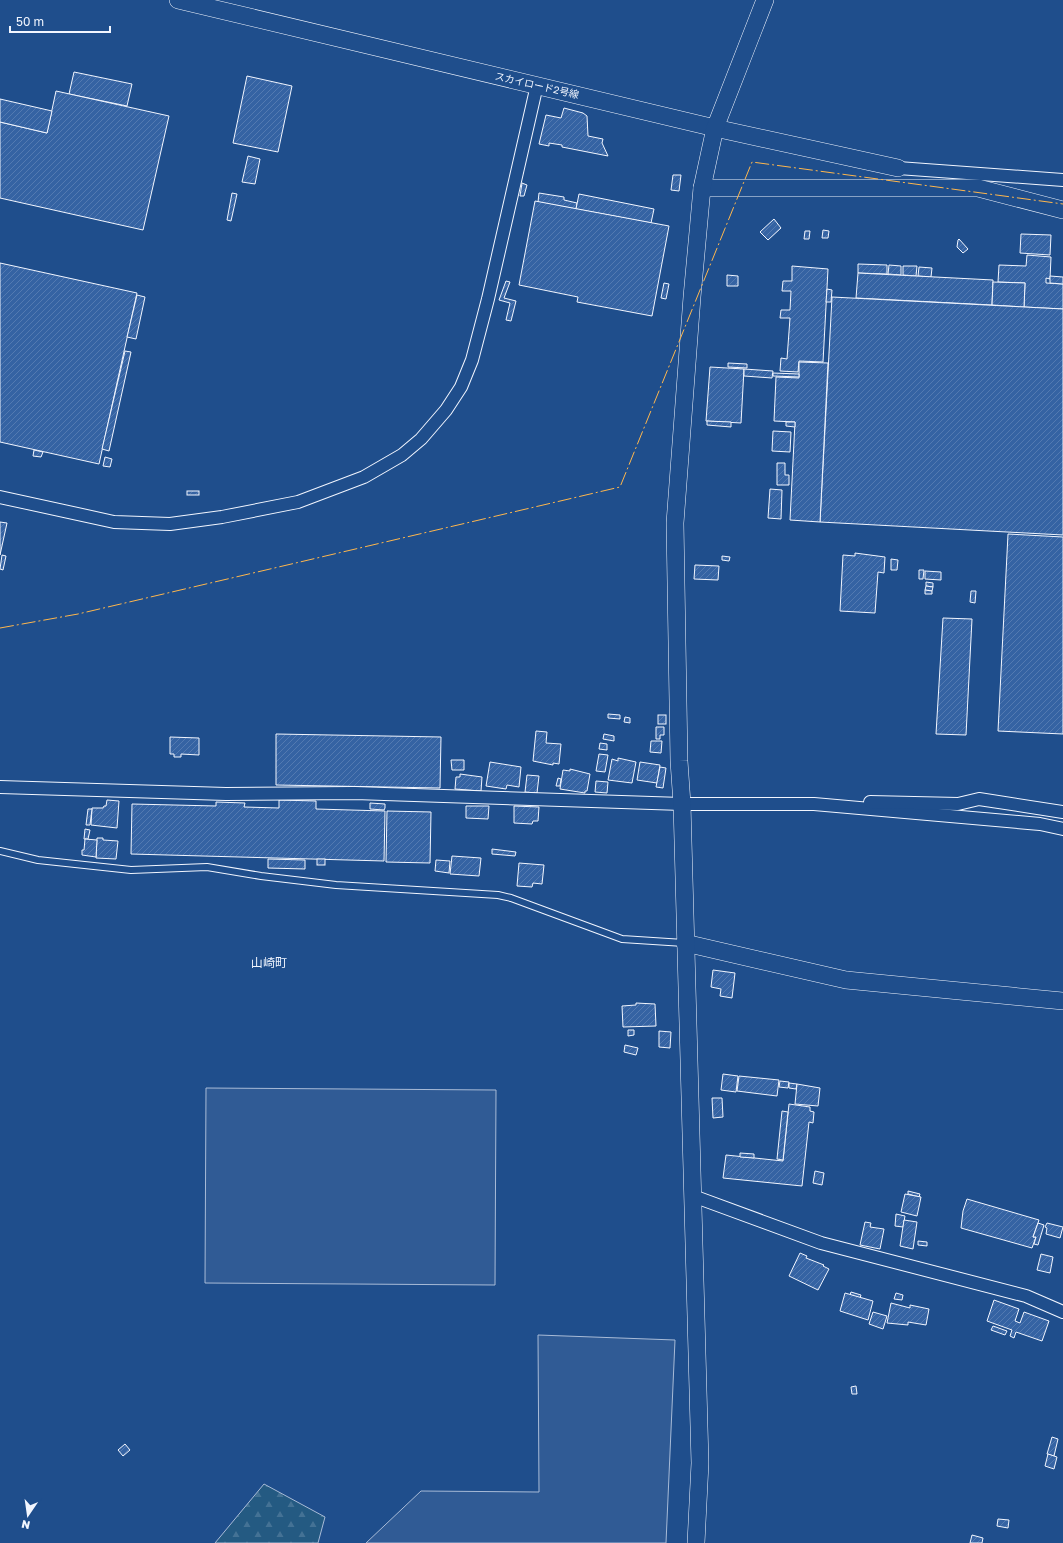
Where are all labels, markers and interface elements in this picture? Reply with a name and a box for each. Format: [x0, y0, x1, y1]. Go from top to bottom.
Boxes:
scale bar [10, 8, 110, 34]
text: 50 m [16, 14, 44, 29]
street label: スカイロード2号線 [494, 70, 580, 100]
district label: 山崎町 [251, 955, 287, 970]
north arrow [8, 1495, 48, 1535]
text: N [20, 1518, 31, 1533]

